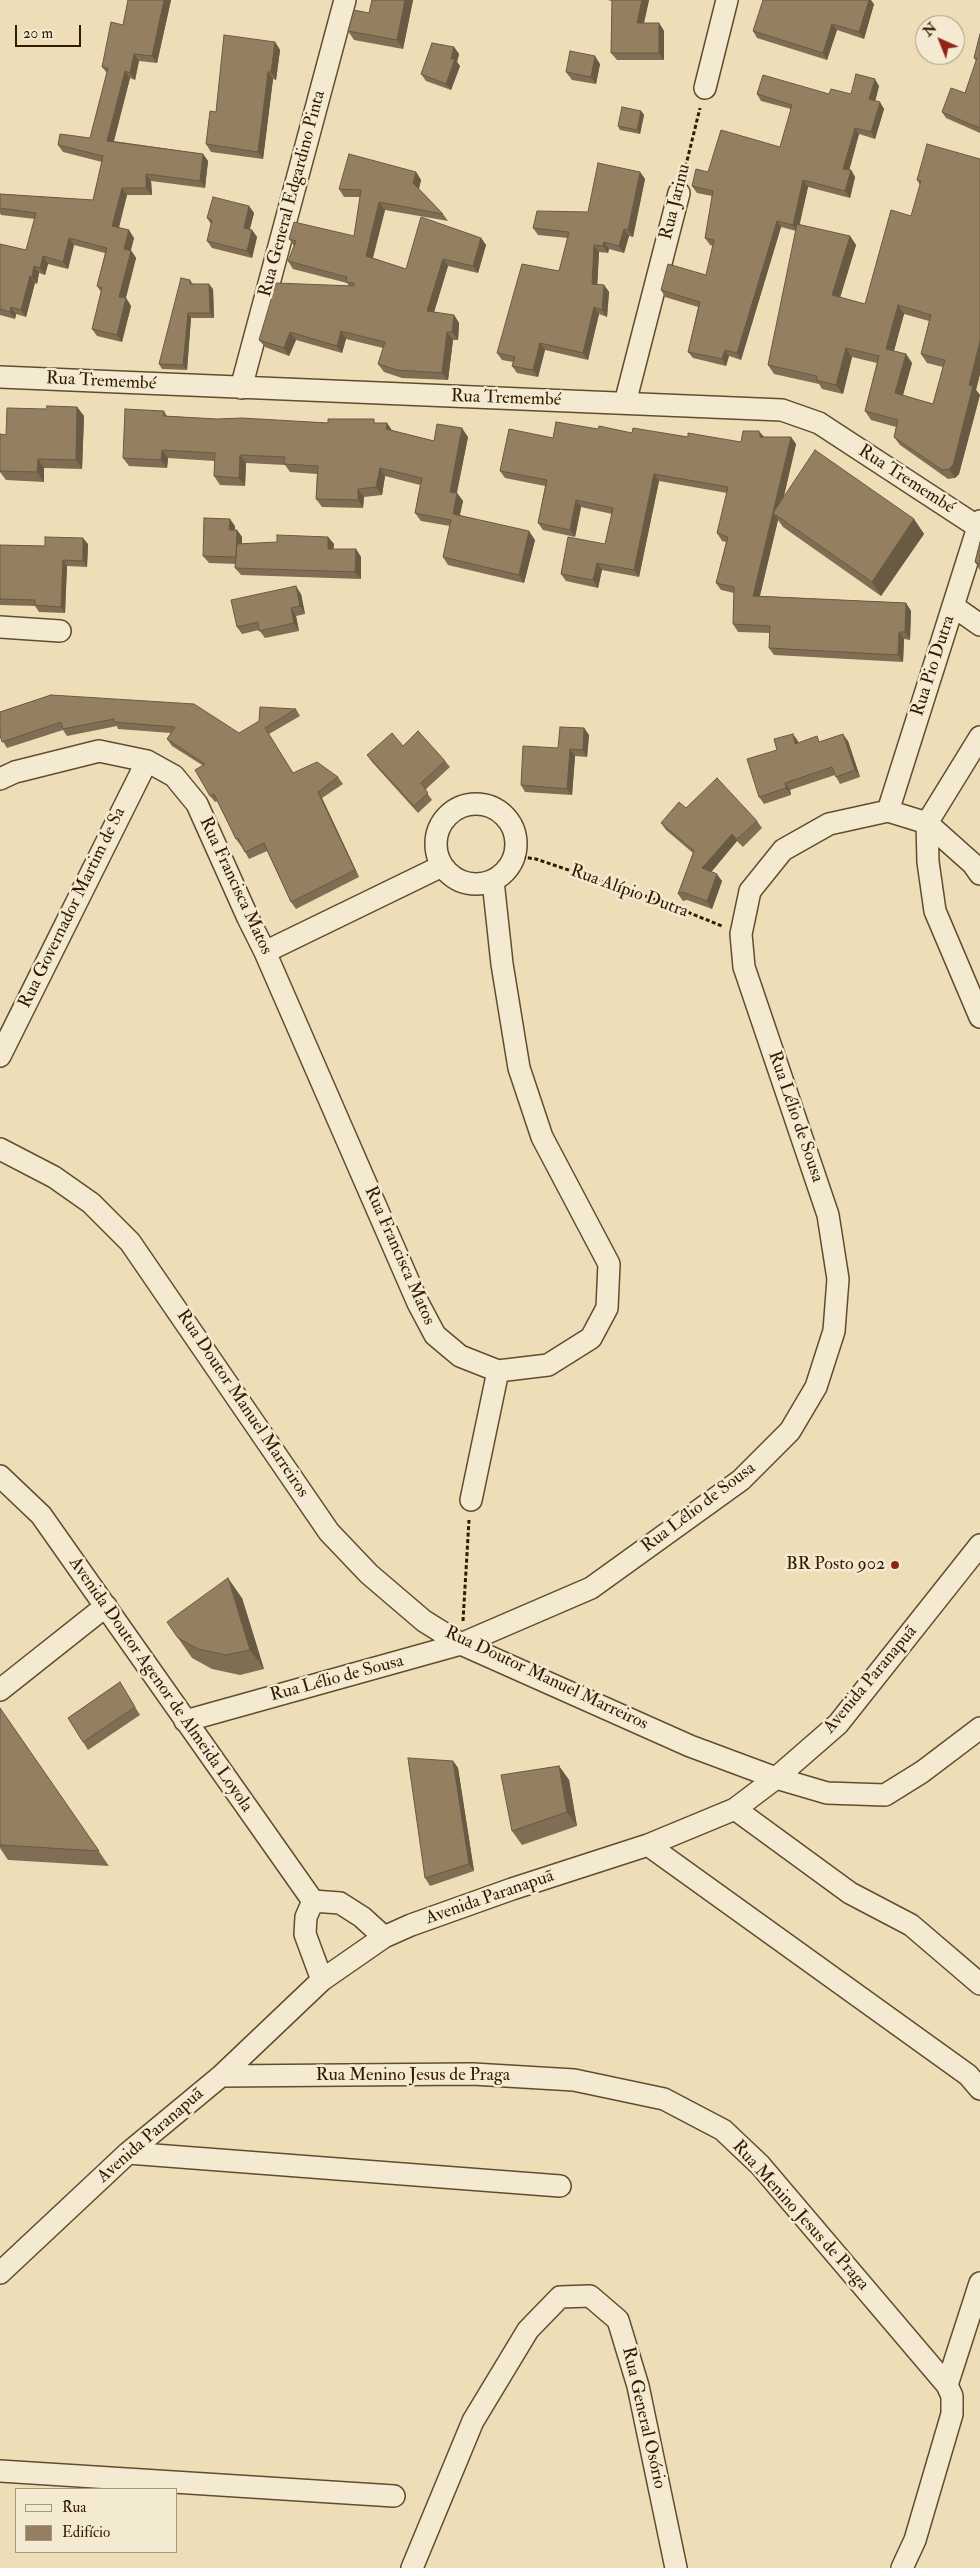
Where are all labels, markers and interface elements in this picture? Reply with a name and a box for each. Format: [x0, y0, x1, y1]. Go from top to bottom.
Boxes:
scale bar [18, 15, 84, 47]
north arrow [915, 15, 965, 65]
text: N [920, 19, 940, 40]
text: 20 m [23, 24, 53, 43]
street label: Rua General Edgardino Pinta [255, 88, 331, 300]
street label: Rua Jarinu [656, 162, 696, 242]
street label: Rua Tremembé [45, 368, 157, 396]
street label: Rua Tremembé [450, 386, 562, 412]
street label: Rua Tremembé [854, 441, 958, 519]
street label: Rua Pio Dutra [908, 613, 960, 719]
street label: Rua Governador Martim de Sa [15, 804, 131, 1012]
street label: Rua Francisca Matos [194, 814, 276, 958]
street label: Rua Alípio Dutra [567, 861, 691, 923]
street label: Rua Lélio de Sousa [762, 1049, 828, 1185]
street label: Rua Francisca Matos [359, 1183, 439, 1329]
street label: Rua Doutor Manuel Marreiros [171, 1306, 313, 1502]
street label: Rua Lélio de Sousa [638, 1458, 760, 1558]
street label: Avenida Doutor Agenor de Almeida Loyola [63, 1553, 257, 1817]
place label: BR Posto 902 [786, 1554, 885, 1576]
marker: BR Posto 902 [889, 1559, 901, 1571]
street label: Rua Doutor Manuel Marreiros [441, 1622, 651, 1736]
street label: Avenida Paranapuã [820, 1622, 922, 1738]
street label: Rua Lélio de Sousa [268, 1651, 406, 1707]
street label: Avenida Paranapuã [423, 1866, 557, 1930]
street label: Rua Menino Jesus de Praga [316, 2065, 510, 2087]
street label: Avenida Paranapuã [93, 2084, 209, 2188]
street label: Rua Menino Jesus de Praga [727, 2137, 873, 2295]
street label: Rua General Osório [616, 2345, 670, 2491]
legend [15, 2488, 178, 2553]
text: Rua [62, 2498, 87, 2517]
text: Edifício [62, 2523, 110, 2542]

